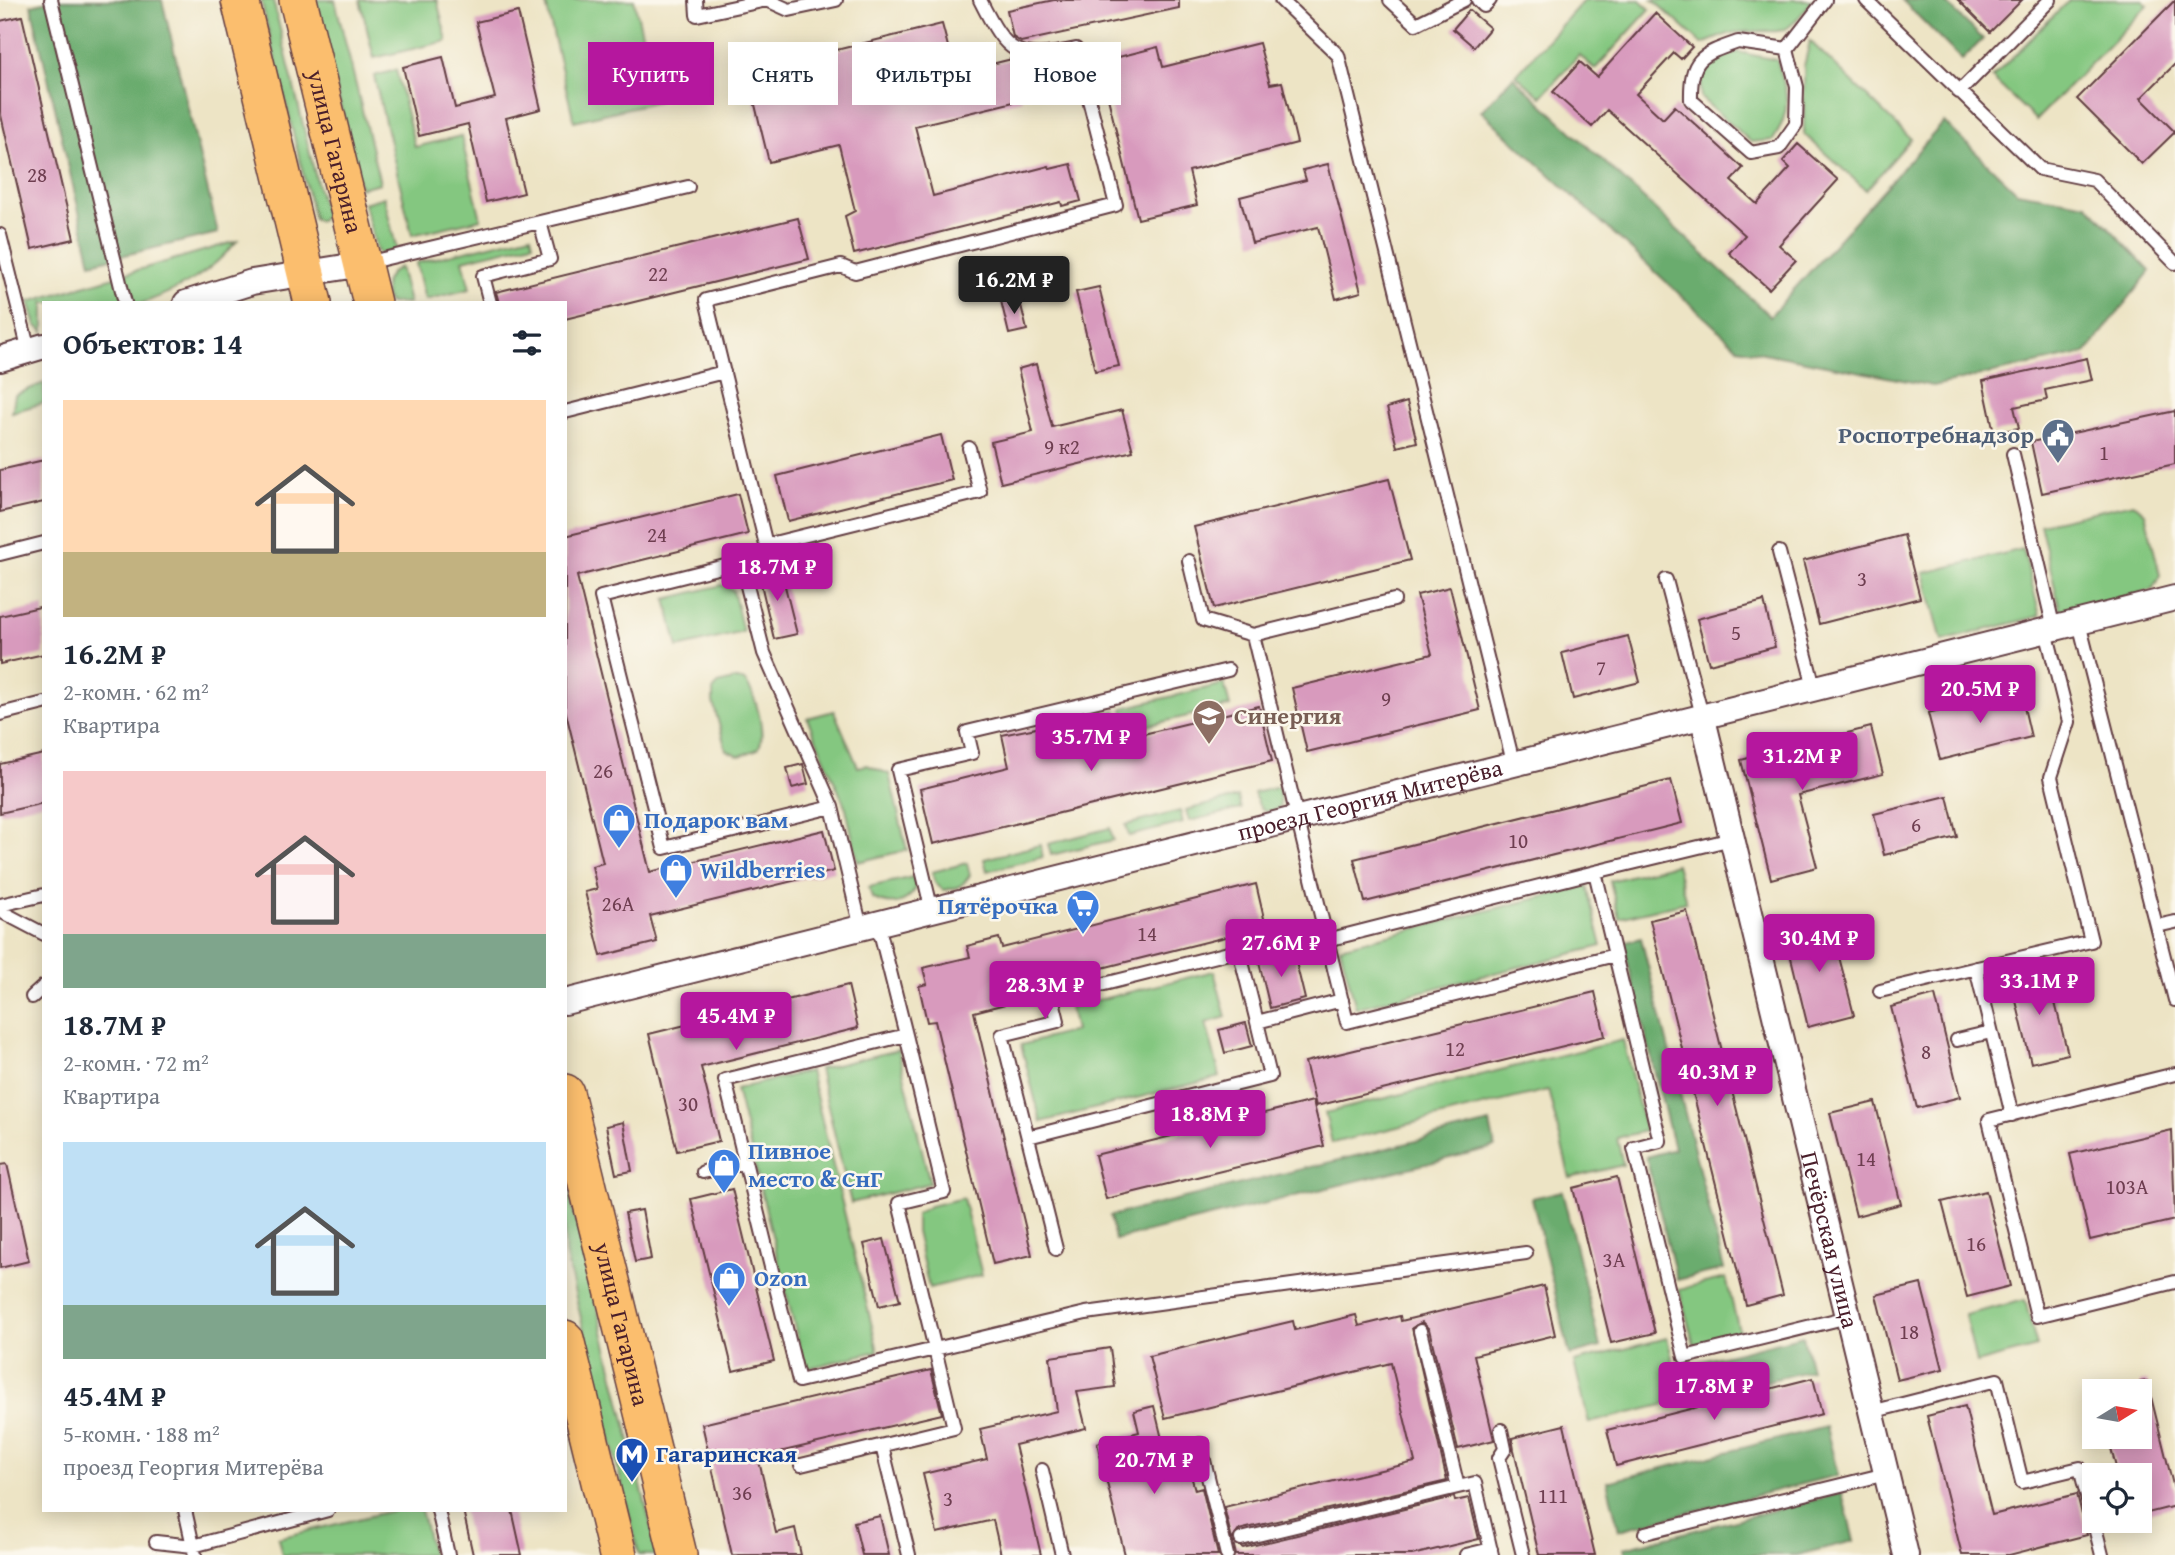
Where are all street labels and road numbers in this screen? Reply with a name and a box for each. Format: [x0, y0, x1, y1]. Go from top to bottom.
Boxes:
street label: улица Гагарина [298, 65, 372, 237]
street label: проезд Георгия Митерёва [1234, 749, 1507, 850]
street label: Печёрская улица [1792, 1148, 1868, 1332]
street label: улица Гагарина [585, 1238, 659, 1410]

